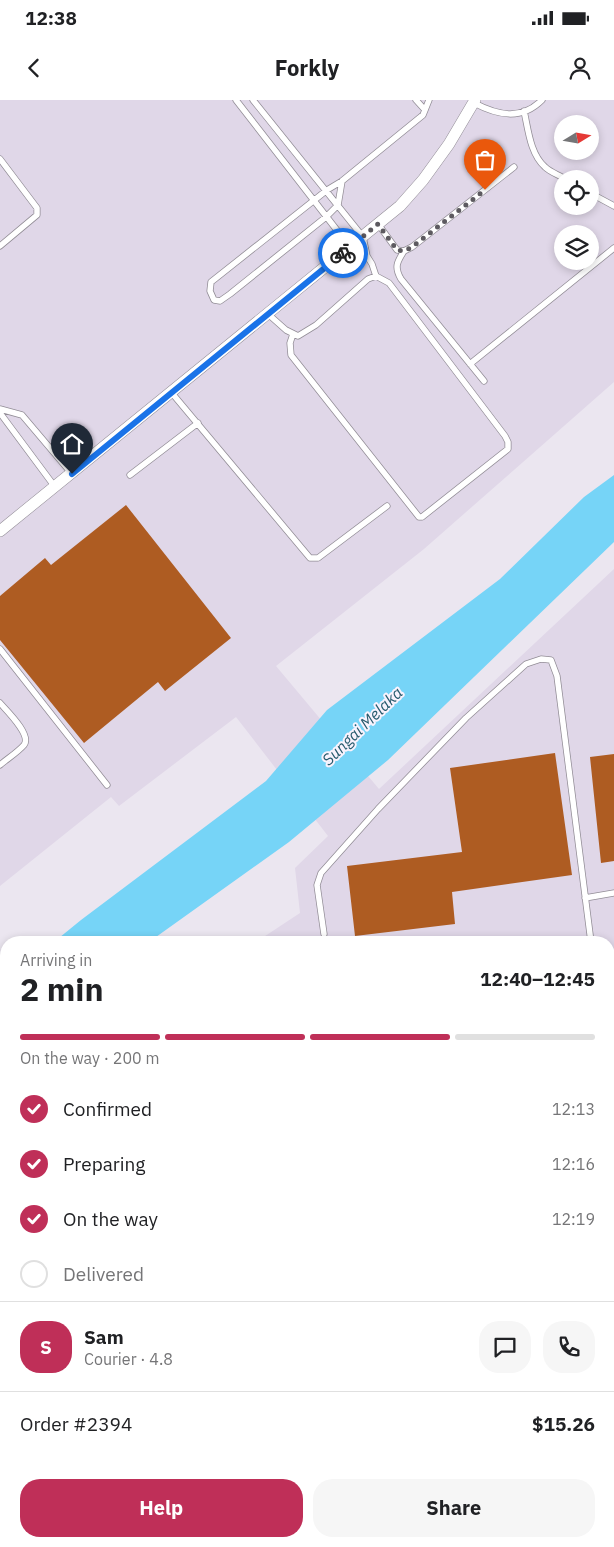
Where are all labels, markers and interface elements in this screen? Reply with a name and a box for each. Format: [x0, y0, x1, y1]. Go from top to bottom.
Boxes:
text: 12:38 [25, 6, 77, 30]
text: Forkly [275, 53, 339, 82]
icon: back [20, 54, 48, 82]
icon: person [566, 54, 594, 82]
north arrow [554, 115, 599, 160]
map controls [554, 115, 599, 270]
pin [464, 139, 506, 190]
icon: bag [471, 146, 499, 174]
button: locate [554, 170, 599, 215]
button: layers [554, 225, 599, 270]
courier [318, 228, 368, 278]
icon: bike [329, 239, 357, 267]
pin [51, 423, 93, 474]
icon: home [58, 430, 86, 458]
water label: Sungai Melaka [318, 683, 406, 769]
text: Arriving in [20, 950, 92, 970]
text: 12:40–12:45 [480, 967, 595, 991]
text: 2 min [20, 968, 104, 1010]
text: On the way · 200 m [20, 1048, 159, 1068]
icon: check [20, 1095, 48, 1123]
text: Confirmed [63, 1097, 152, 1121]
text: 12:13 [552, 1099, 595, 1119]
icon: check [20, 1150, 48, 1178]
text: Preparing [63, 1152, 145, 1176]
text: 12:16 [552, 1154, 595, 1174]
icon: check [20, 1205, 48, 1233]
text: On the way [63, 1207, 158, 1231]
text: 12:19 [552, 1209, 595, 1229]
text: Delivered [63, 1262, 144, 1286]
button: chat [479, 1321, 531, 1373]
button: phone [543, 1321, 595, 1373]
text: Sam [84, 1325, 124, 1349]
text: S [40, 1335, 52, 1359]
text: Courier · 4.8 [84, 1349, 173, 1369]
text: Order #2394 [20, 1412, 132, 1436]
text: $15.26 [532, 1412, 595, 1436]
button: Help [20, 1479, 303, 1537]
button: Share [313, 1479, 595, 1537]

